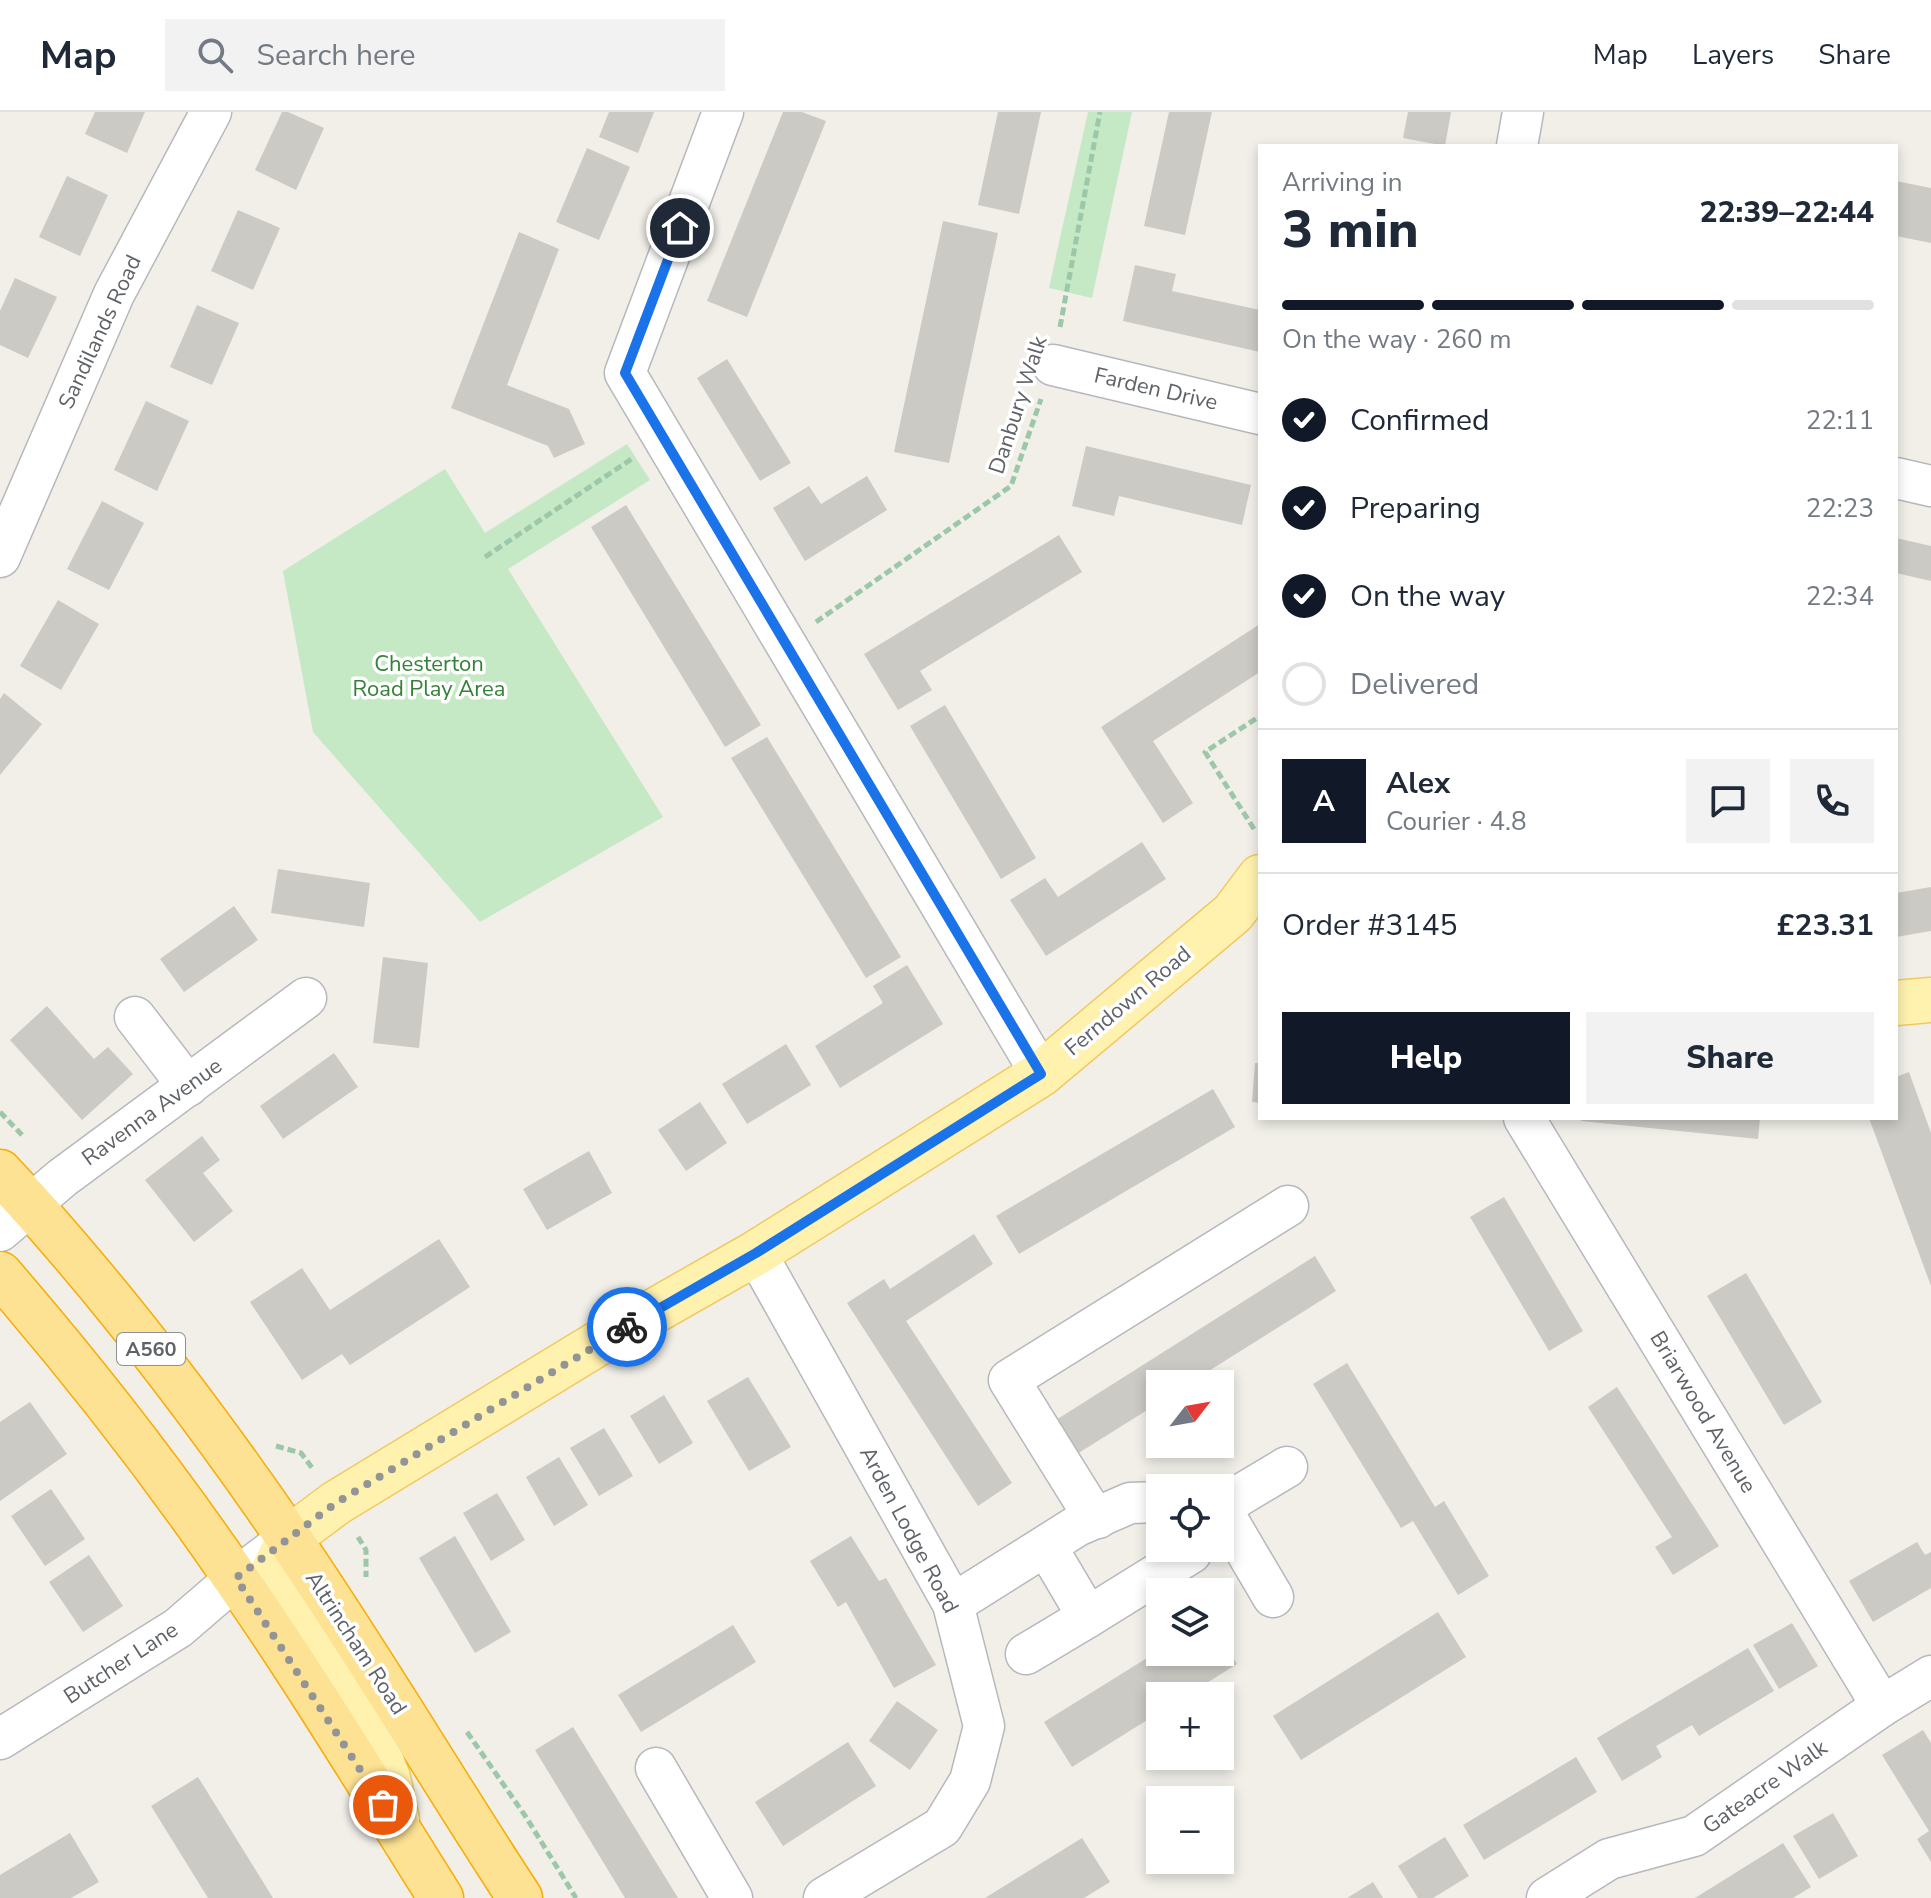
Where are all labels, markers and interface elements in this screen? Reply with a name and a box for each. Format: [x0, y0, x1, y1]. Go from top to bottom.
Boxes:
search box [165, 19, 725, 91]
text: Map [40, 30, 117, 81]
icon: search [193, 33, 237, 77]
text: Search here [257, 35, 416, 76]
text: Map [1593, 36, 1648, 74]
text: Layers [1692, 36, 1774, 74]
text: Share [1818, 36, 1891, 74]
text: Arriving in [1282, 165, 1403, 200]
text: 22:39–22:44 [1699, 192, 1874, 233]
pin [646, 194, 714, 262]
text: 3 min [1282, 194, 1419, 265]
icon: home [658, 206, 702, 250]
street label: Sandilands Road [51, 250, 149, 414]
text: On the way · 260 m [1282, 322, 1511, 357]
street label: Danbury Walk [982, 331, 1055, 478]
street label: Farden Drive [1091, 360, 1221, 418]
icon: check [1282, 398, 1326, 442]
text: Confirmed [1350, 400, 1490, 441]
text: 22:11 [1806, 403, 1874, 438]
icon: check [1282, 486, 1326, 530]
text: Preparing [1350, 488, 1481, 529]
text: 22:23 [1806, 491, 1874, 526]
icon: check [1282, 574, 1326, 618]
text: On the way [1350, 576, 1505, 617]
text: 22:34 [1806, 579, 1874, 614]
park label: Chesterton Road Play Area [353, 649, 505, 704]
text: Delivered [1350, 664, 1479, 705]
button: chat [1686, 759, 1770, 843]
button: phone [1790, 759, 1874, 843]
text: Alex [1386, 763, 1450, 804]
text: A [1313, 781, 1335, 822]
text: Courier · 4.8 [1386, 804, 1527, 839]
text: Order #3145 [1282, 905, 1457, 946]
text: £23.31 [1777, 905, 1874, 946]
street label: Ferndown Road [1058, 939, 1198, 1063]
button: Help [1282, 1012, 1570, 1104]
button: Share [1586, 1012, 1874, 1104]
street label: Ravenna Avenue [76, 1051, 228, 1173]
courier [587, 1287, 667, 1367]
icon: bike [605, 1305, 649, 1349]
street label: Briarwood Avenue [1643, 1325, 1763, 1499]
road number: A560 [117, 1333, 185, 1365]
north arrow [1146, 1370, 1234, 1458]
map controls [1146, 1370, 1234, 1874]
street label: Arden Lodge Road [852, 1441, 966, 1619]
button: locate [1146, 1474, 1234, 1562]
street label: Altrincham Road [298, 1565, 414, 1721]
button: layers [1146, 1578, 1234, 1666]
street label: Butcher Lane [58, 1615, 184, 1711]
button: + [1146, 1682, 1234, 1770]
street label: Gateacre Walk [1697, 1732, 1834, 1841]
pin [349, 1771, 417, 1839]
icon: bag [361, 1783, 405, 1827]
button: − [1146, 1786, 1234, 1874]

